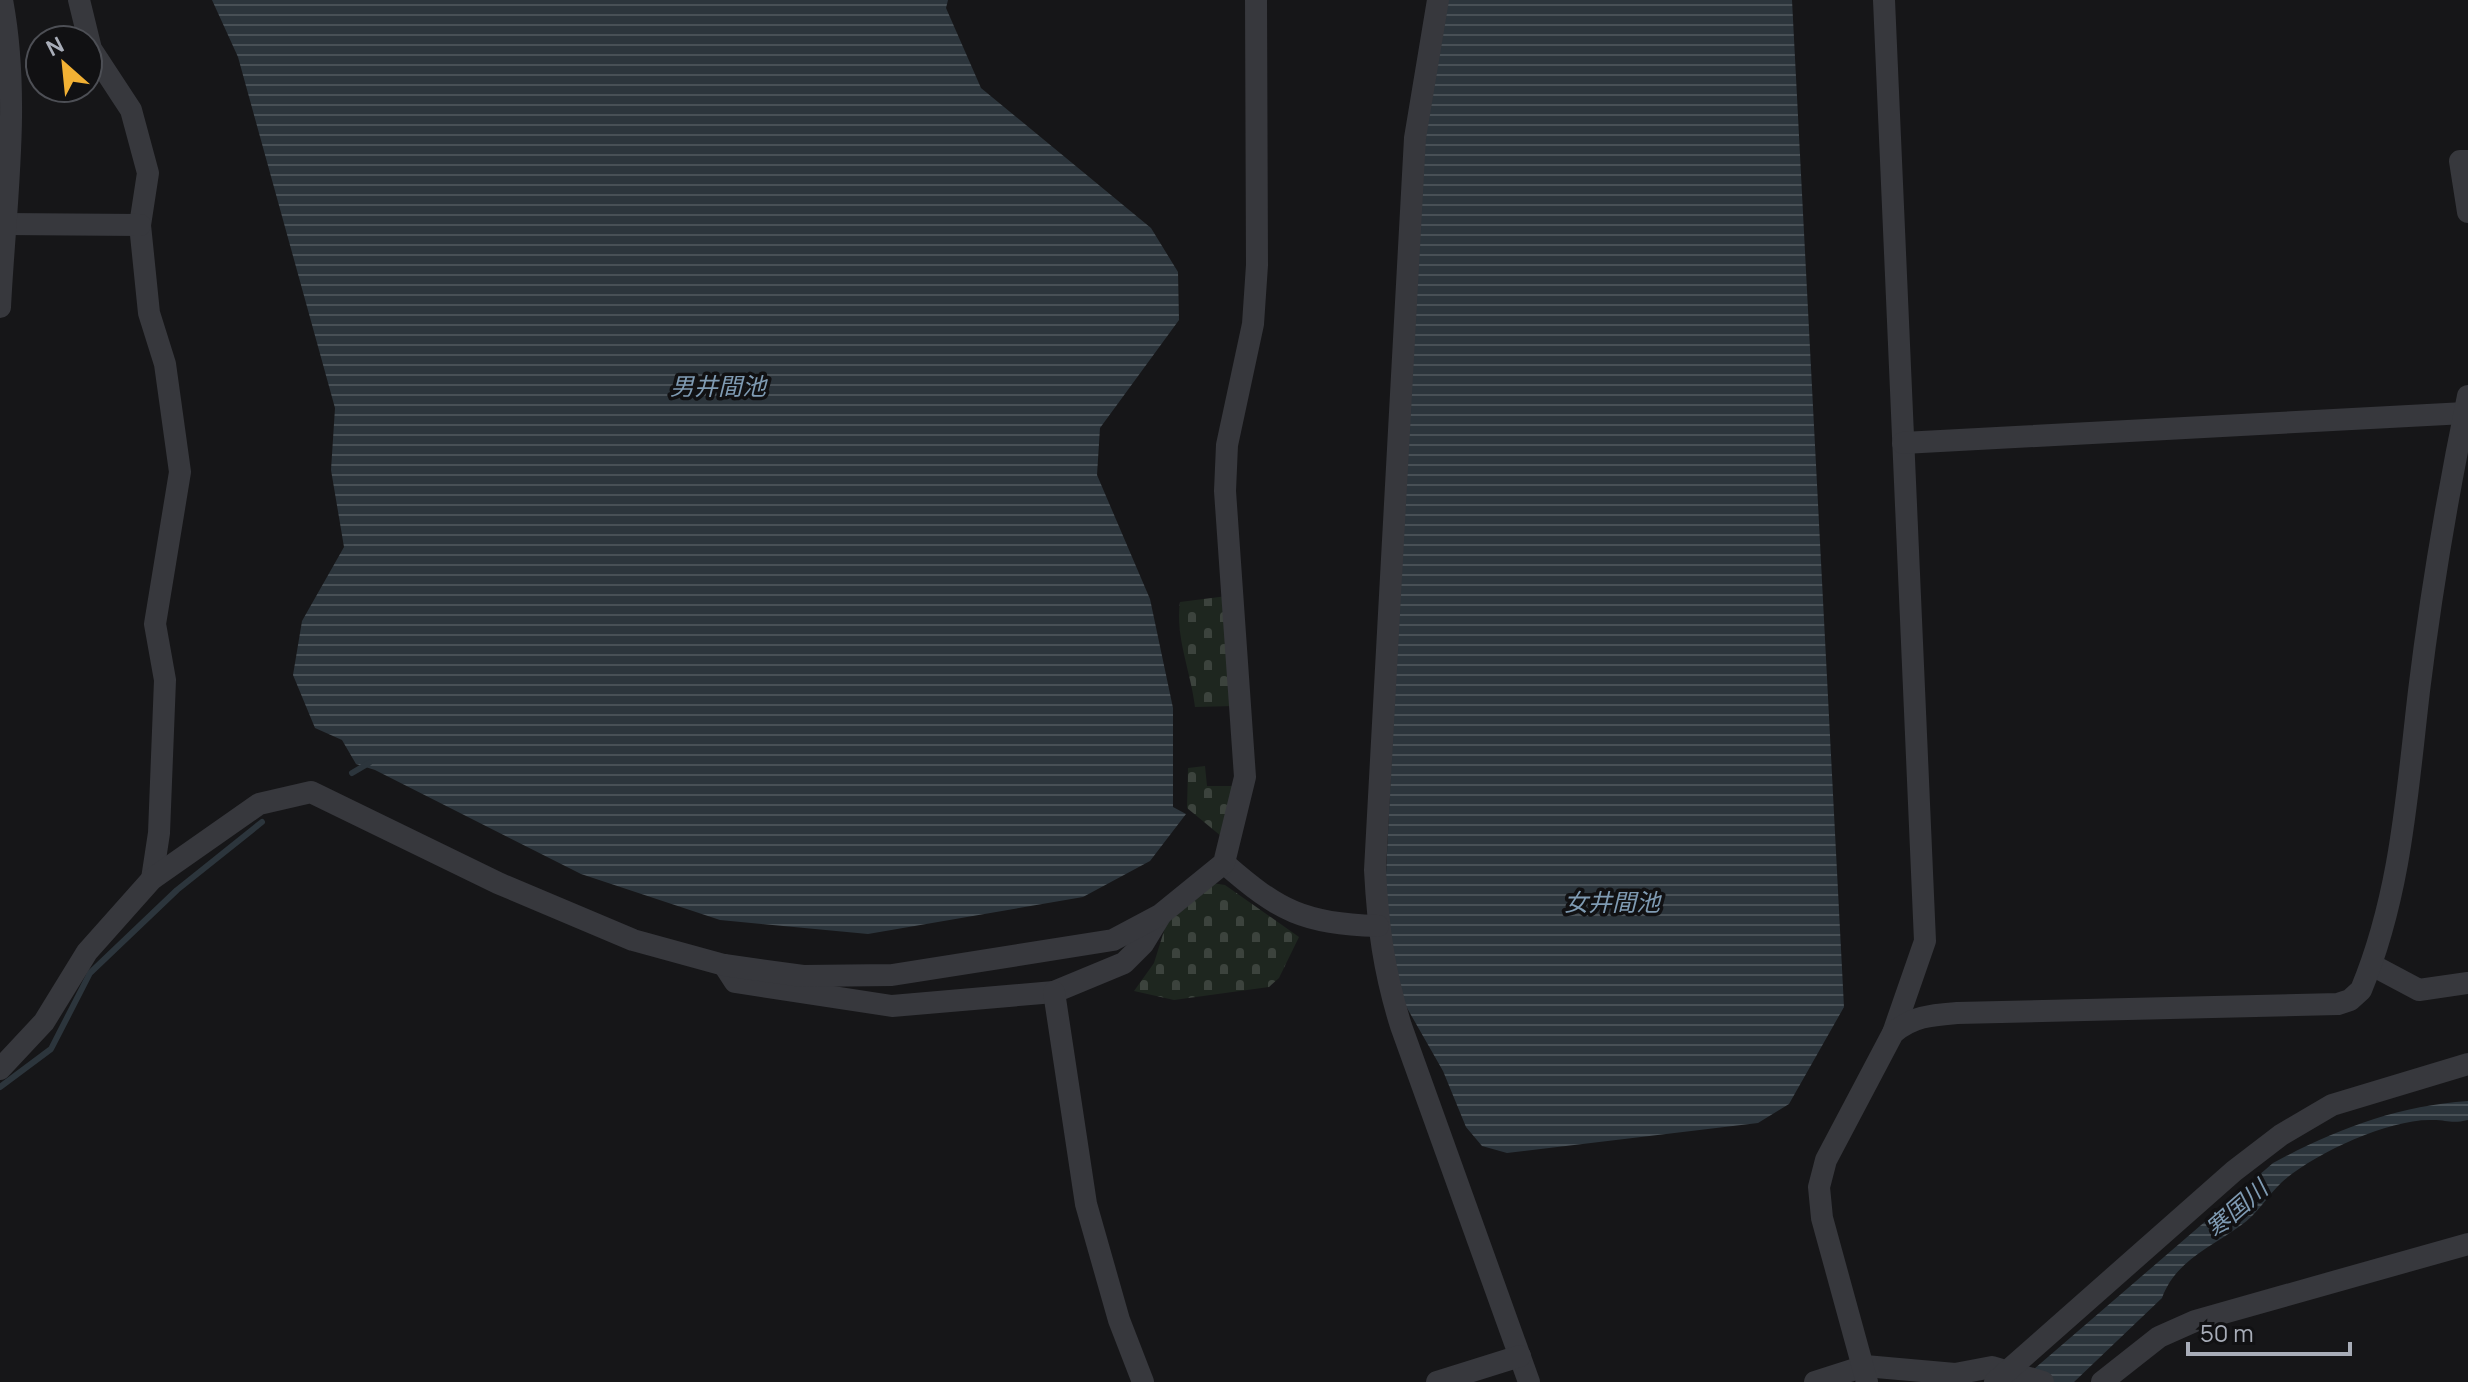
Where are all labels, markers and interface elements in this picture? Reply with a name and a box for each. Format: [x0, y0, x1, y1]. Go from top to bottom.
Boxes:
north arrow [24, 24, 104, 104]
text: N [41, 29, 69, 63]
water label: 男井間池 [670, 369, 768, 402]
water label: 女井間池 [1564, 885, 1662, 918]
water label: 寒国川 [2198, 1170, 2276, 1244]
scale bar [2188, 1306, 2350, 1356]
text: 50 m [2200, 1316, 2254, 1349]

